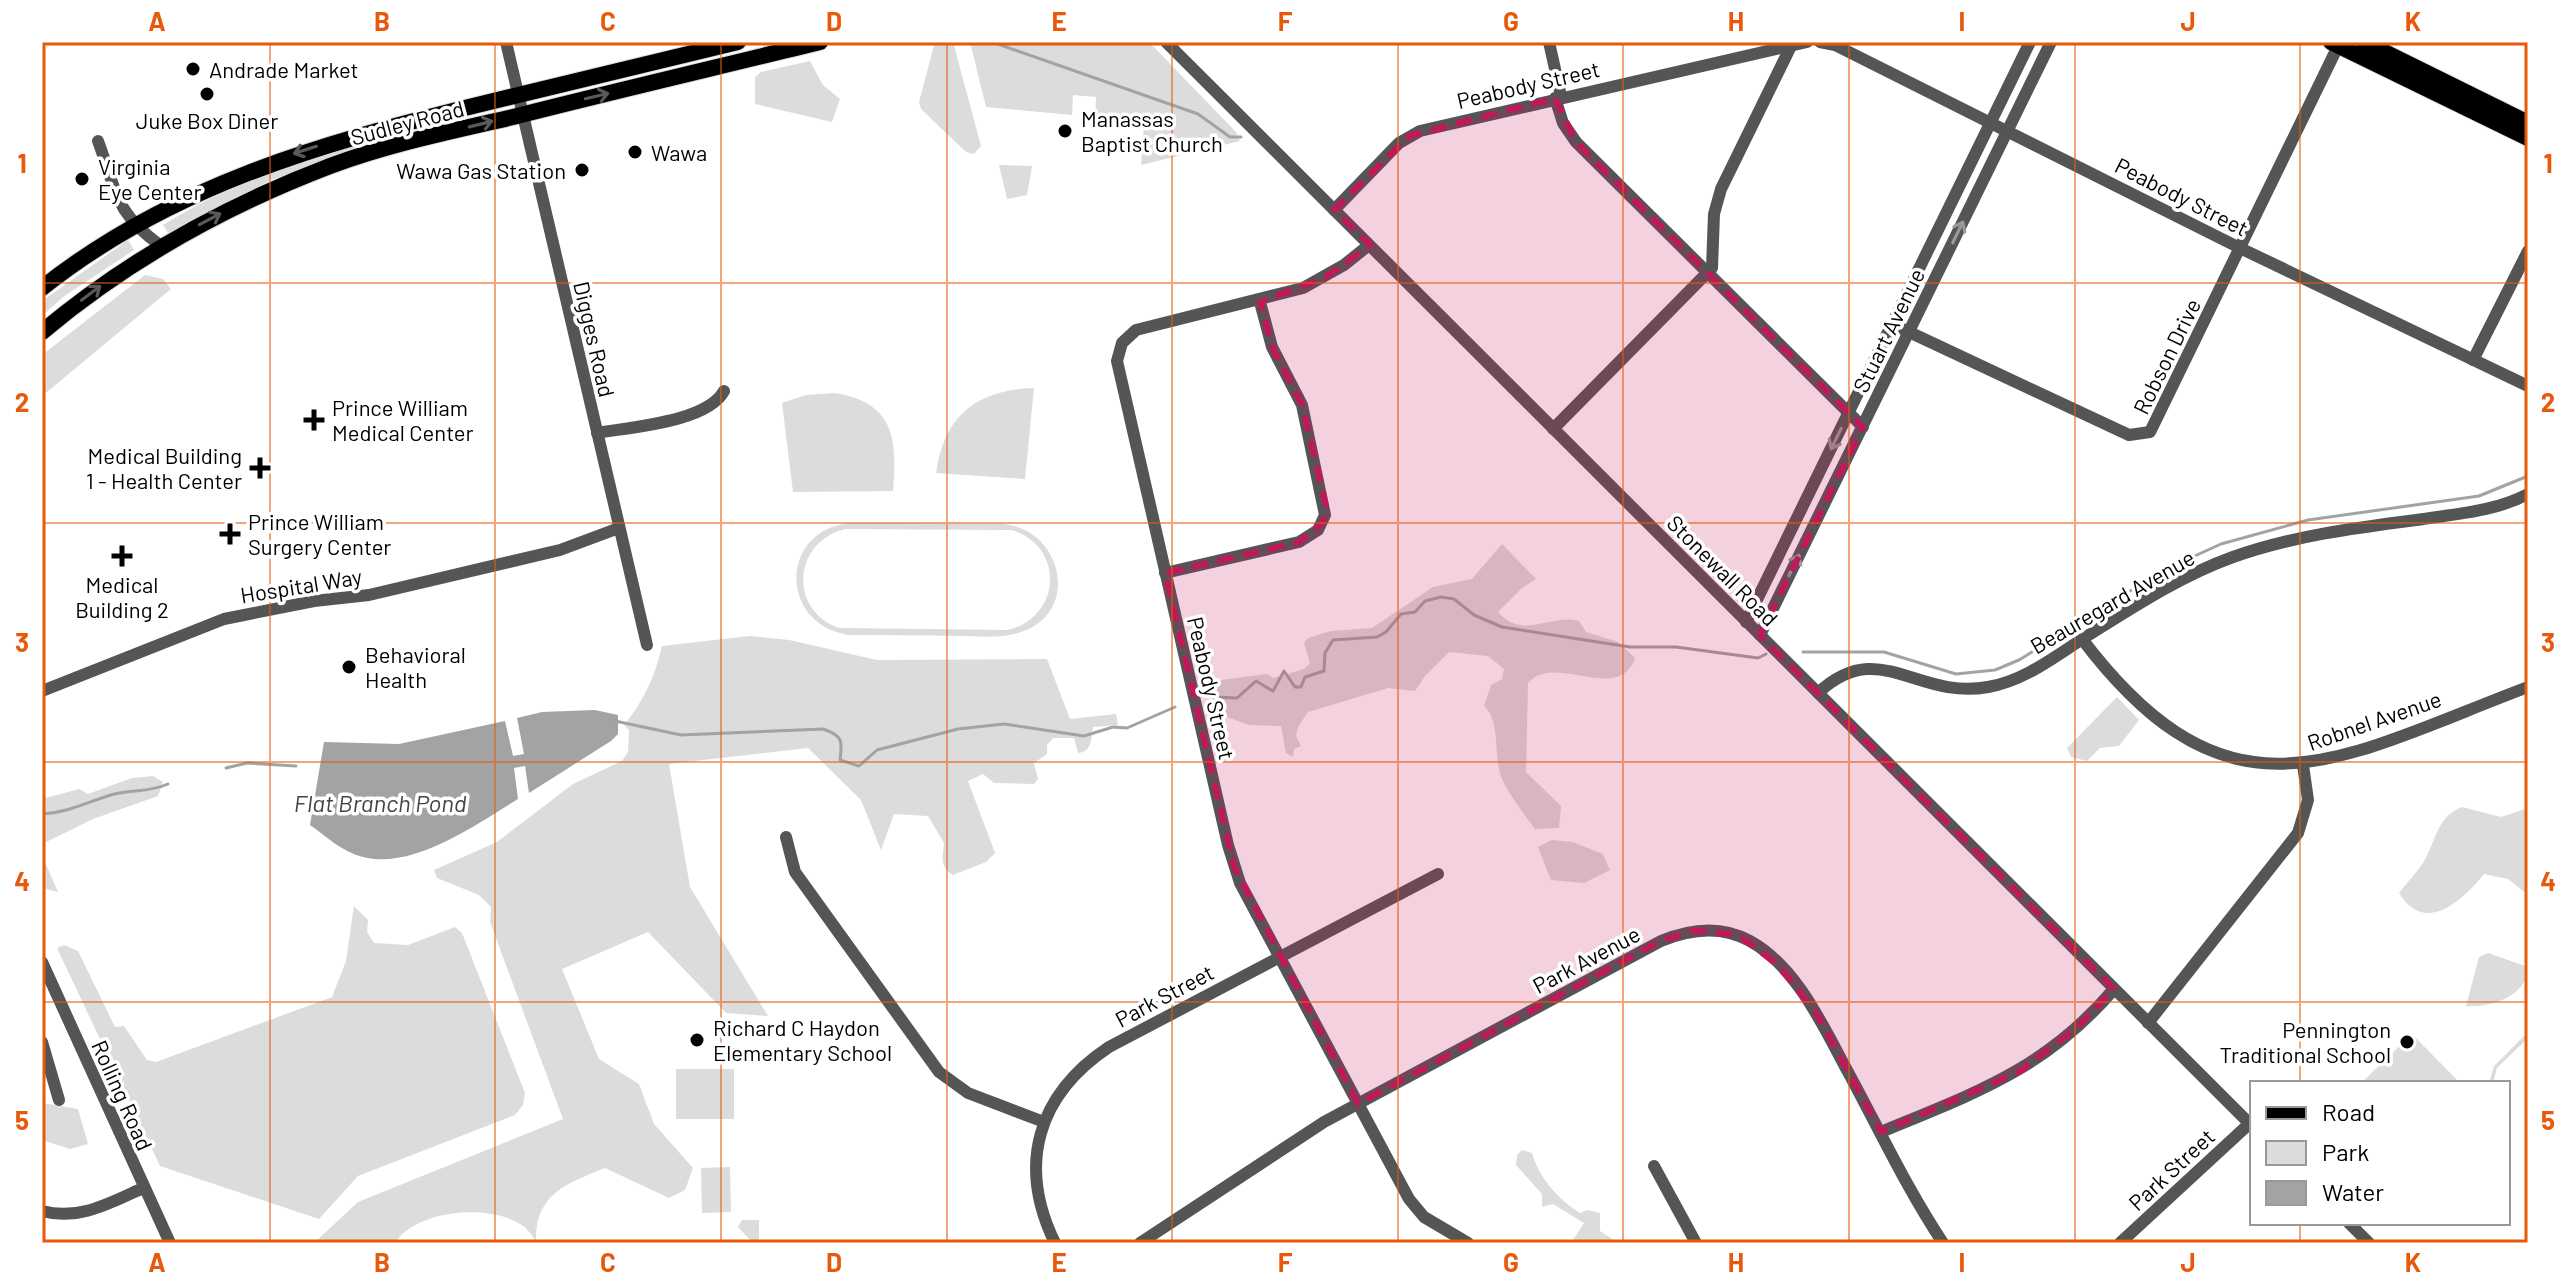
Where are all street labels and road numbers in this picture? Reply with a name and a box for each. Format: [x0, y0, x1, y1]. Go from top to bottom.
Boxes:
street label: Peabody Street [1454, 55, 1602, 113]
street label: Sudley Road [347, 94, 467, 150]
street label: Peabody Street [2111, 151, 2253, 241]
street label: Stuart Avenue [1847, 264, 1929, 396]
street label: Digges Road [569, 279, 621, 399]
street label: Robson Drive [2127, 294, 2205, 418]
street label: Stonewall Road [1662, 509, 1784, 631]
street label: Beauregard Avenue [2025, 543, 2199, 659]
street label: Hospital Way [238, 563, 364, 607]
street label: Peabody Street [1183, 614, 1241, 762]
street label: Robnel Avenue [2303, 685, 2445, 755]
street label: Park Avenue [1528, 920, 1644, 998]
street label: Park Street [1110, 958, 1218, 1032]
street label: Rolling Road [87, 1036, 159, 1154]
street label: Park Street [2123, 1123, 2219, 1215]

